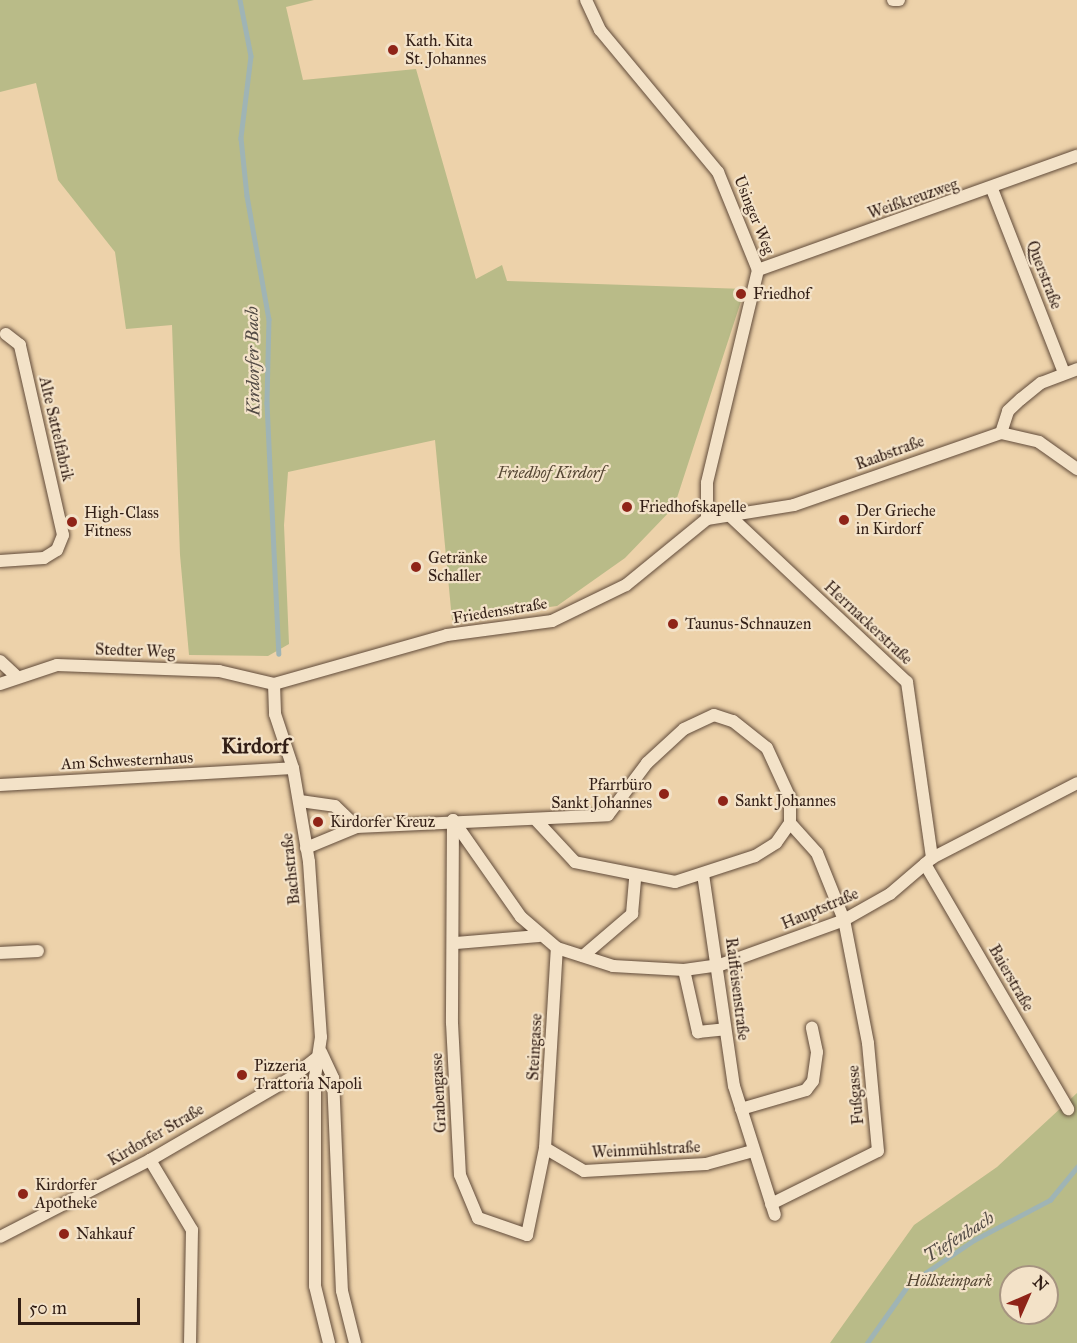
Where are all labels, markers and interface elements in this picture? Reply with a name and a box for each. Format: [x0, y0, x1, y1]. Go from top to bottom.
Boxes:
place label: Kath. Kita St. Johannes [405, 31, 486, 69]
marker: Kath. Kita St. Johannes [386, 43, 400, 57]
street label: Usinger Weg [729, 173, 779, 257]
street label: Weißkreuzweg [865, 175, 961, 223]
street label: Querstraße [1022, 238, 1066, 312]
place label: Friedhof [753, 284, 810, 304]
marker: Friedhof [734, 287, 748, 301]
water label: Kirdorfer Bach [241, 306, 265, 416]
street label: Alte Sattelfabrik [35, 375, 77, 483]
street label: Raabstraße [853, 432, 927, 474]
park label: Friedhof Kirdorf [497, 463, 605, 483]
place label: Friedhofskapelle [639, 497, 746, 517]
marker: Friedhofskapelle [620, 500, 634, 514]
place label: Der Grieche in Kirdorf [856, 501, 936, 539]
place label: High-Class Fitness [84, 503, 159, 541]
marker: Der Grieche in Kirdorf [837, 513, 851, 527]
marker: High-Class Fitness [65, 515, 79, 529]
place label: Getränke Schaller [428, 548, 487, 586]
marker: Getränke Schaller [409, 560, 423, 574]
street label: Herrnackerstraße [820, 577, 916, 669]
street label: Friedensstraße [451, 594, 549, 628]
place label: Taunus-Schnauzen [685, 614, 811, 634]
marker: Taunus-Schnauzen [666, 617, 680, 631]
street label: Stedter Weg [95, 640, 175, 662]
district label: Kirdorf [221, 733, 289, 759]
street label: Am Schwesternhaus [61, 748, 193, 774]
place label: Pfarrbüro Sankt Johannes [551, 775, 652, 813]
marker: Pfarrbüro Sankt Johannes [657, 787, 671, 801]
place label: Sankt Johannes [735, 791, 836, 811]
marker: Sankt Johannes [716, 794, 730, 808]
place label: Kirdorfer Kreuz [330, 812, 435, 832]
marker: Kirdorfer Kreuz [311, 815, 325, 829]
street label: Bachstraße [278, 832, 304, 906]
street label: Hauptstraße [779, 884, 861, 934]
street label: Raiffeisenstraße [721, 937, 753, 1041]
street label: Baierstraße [984, 941, 1038, 1015]
street label: Steingasse [524, 1013, 546, 1081]
street label: Grabengasse [427, 1053, 451, 1133]
place label: Pizzeria Trattoria Napoli [254, 1056, 362, 1094]
street label: Fußgasse [844, 1064, 868, 1126]
marker: Pizzeria Trattoria Napoli [235, 1068, 249, 1082]
street label: Kirdorfer Straße [105, 1100, 207, 1170]
street label: Weinmühlstraße [591, 1138, 701, 1162]
place label: Kirdorfer Apotheke [35, 1175, 97, 1213]
marker: Kirdorfer Apotheke [16, 1187, 30, 1201]
water label: Tiefenbach [920, 1207, 998, 1267]
place label: Nahkauf [76, 1224, 133, 1244]
marker: Nahkauf [57, 1227, 71, 1241]
north arrow [999, 1265, 1059, 1325]
park label: Höllsteinpark [906, 1271, 992, 1291]
text: N [1029, 1272, 1052, 1295]
scale bar [21, 1286, 142, 1324]
text: 50 m [29, 1297, 67, 1319]

